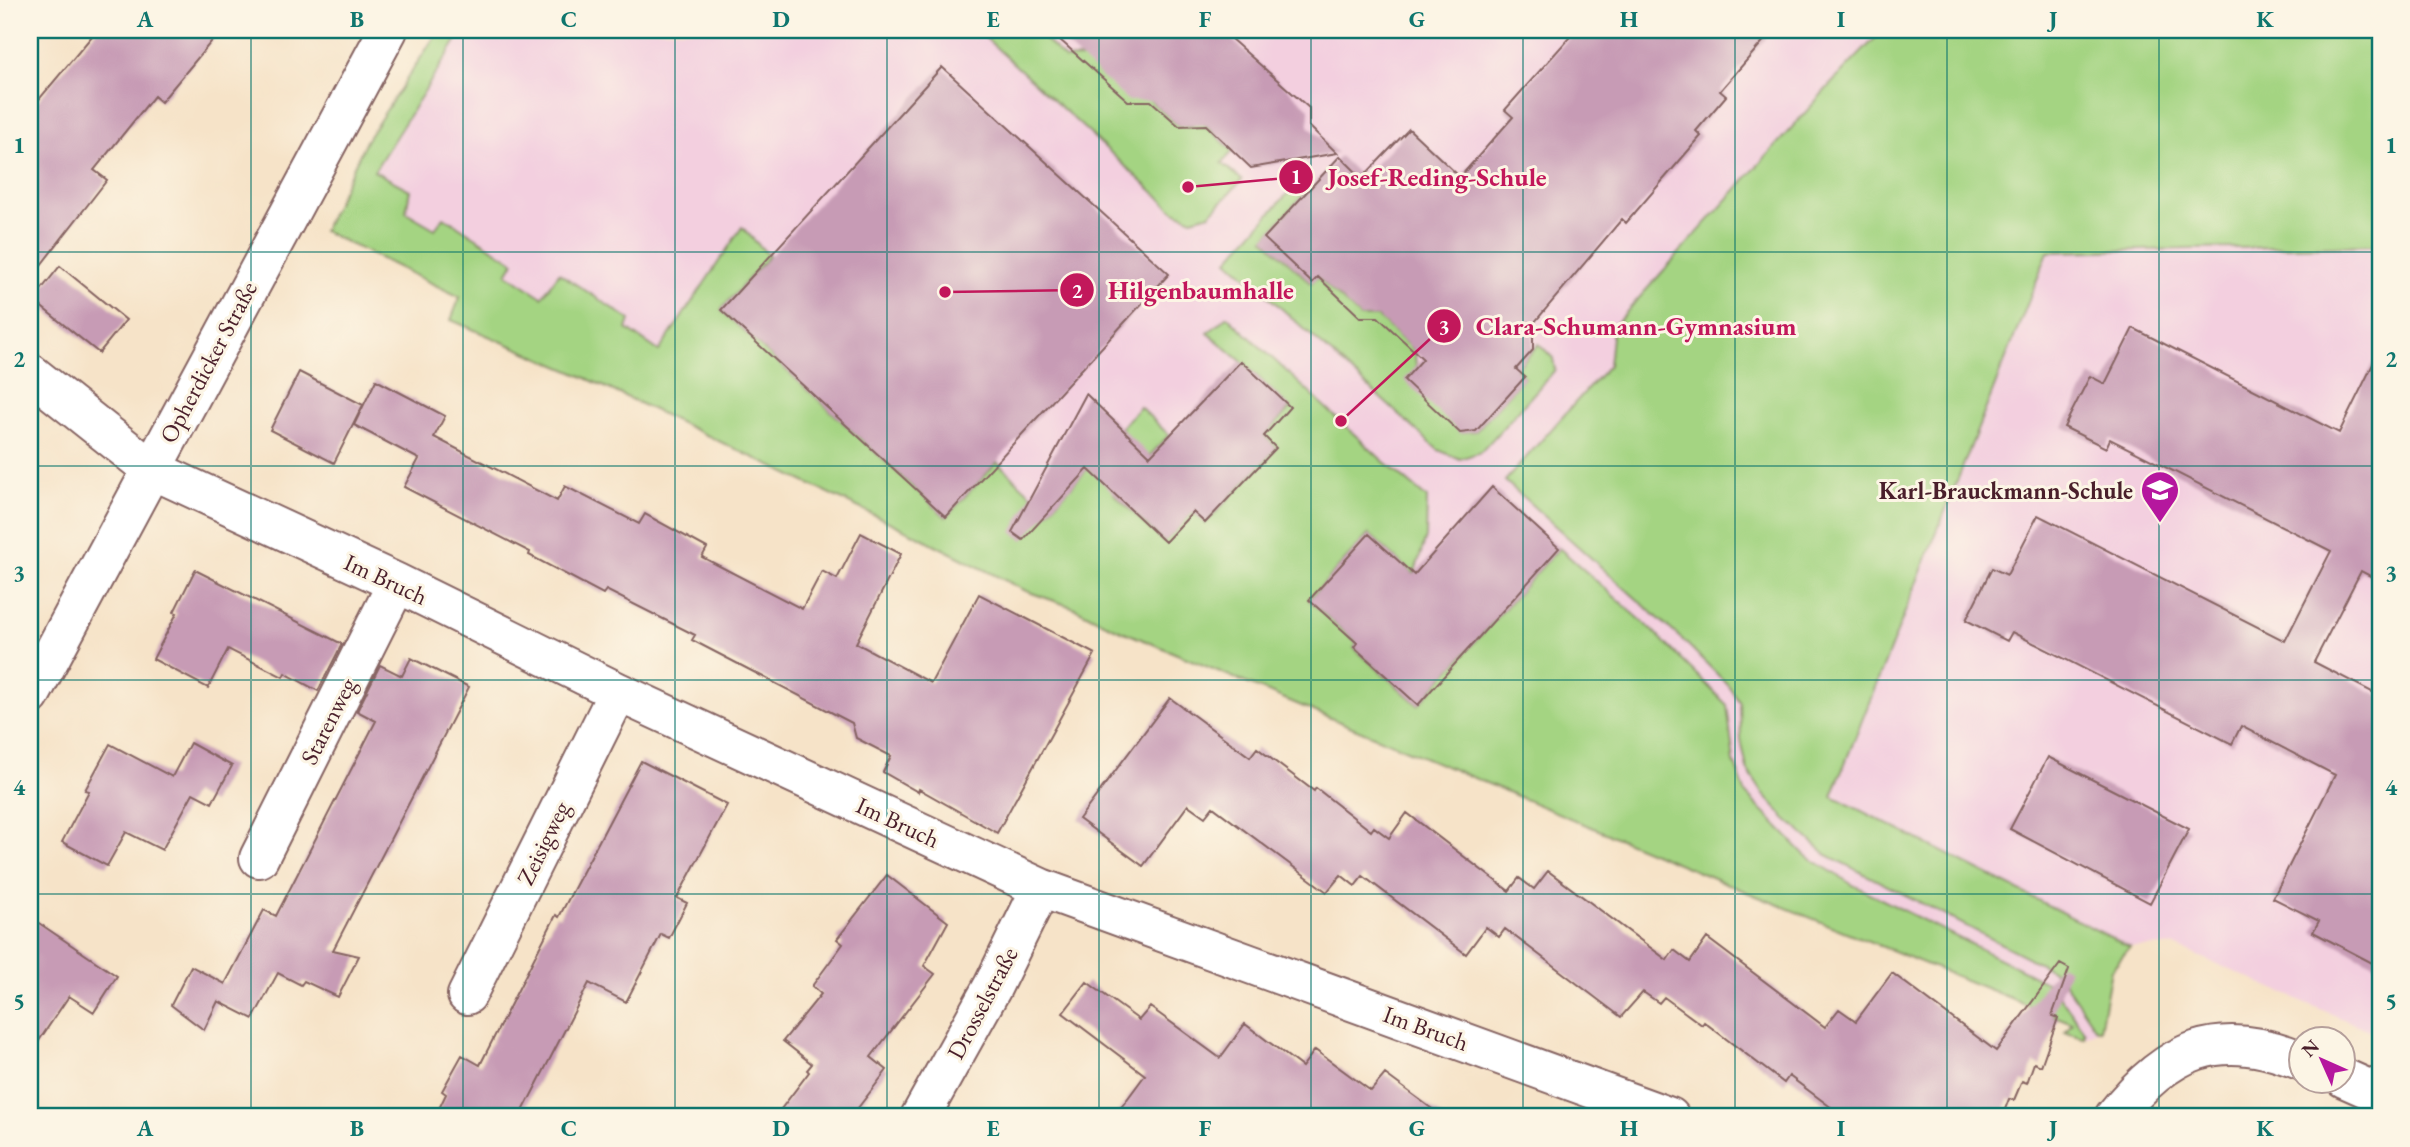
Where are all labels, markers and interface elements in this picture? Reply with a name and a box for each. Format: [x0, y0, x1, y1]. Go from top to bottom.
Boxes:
text: A [136, 4, 154, 34]
text: B [350, 4, 364, 34]
text: C [561, 4, 577, 34]
text: D [772, 4, 790, 34]
text: E [986, 4, 1000, 34]
text: F [1199, 4, 1212, 34]
text: G [1409, 4, 1425, 34]
text: H [1620, 4, 1638, 34]
text: I [1837, 4, 1845, 34]
text: J [2047, 4, 2058, 34]
text: K [2256, 4, 2274, 34]
text: 1 [13, 130, 25, 160]
text: 1 [2385, 130, 2397, 160]
callout: Josef-Reding-Schule [1279, 153, 1561, 200]
text: Josef-Reding-Schule [1324, 160, 1547, 194]
text: 1 [1290, 163, 1302, 190]
callout: Hilgenbaumhalle [1059, 267, 1308, 314]
text: Hilgenbaumhalle [1108, 273, 1294, 307]
street label: Opherdicker Straße [152, 276, 264, 448]
text: 2 [1071, 277, 1083, 304]
callout: Clara-Schumann-Gymnasium [1426, 303, 1810, 350]
text: Clara-Schumann-Gymnasium [1476, 309, 1796, 343]
text: 3 [1438, 313, 1450, 340]
text: 2 [13, 344, 25, 374]
text: 2 [2385, 344, 2397, 374]
school or university icon: Karl-Brauckmann-Schule [2139, 469, 2181, 524]
place label: Karl-Brauckmann-Schule [1879, 475, 2133, 506]
street label: Im Bruch [339, 546, 433, 612]
text: 3 [13, 558, 25, 588]
text: 3 [2385, 558, 2397, 588]
street label: Starenweg [293, 672, 363, 770]
text: 4 [13, 772, 26, 802]
text: 4 [2385, 772, 2398, 802]
street label: Im Bruch [851, 789, 945, 855]
street label: Zeisigweg [509, 796, 577, 890]
street label: Drosselstraße [939, 941, 1025, 1065]
text: 5 [13, 986, 25, 1016]
text: 5 [2385, 986, 2397, 1016]
street label: Im Bruch [1379, 998, 1473, 1058]
north arrow [2288, 1024, 2358, 1094]
text: N [2296, 1034, 2325, 1063]
text: A [136, 1113, 154, 1143]
text: B [350, 1113, 364, 1143]
text: C [561, 1113, 577, 1143]
text: D [772, 1113, 790, 1143]
text: E [986, 1113, 1000, 1143]
text: F [1199, 1113, 1212, 1143]
text: G [1409, 1113, 1425, 1143]
text: H [1620, 1113, 1638, 1143]
text: I [1837, 1113, 1845, 1143]
text: J [2047, 1113, 2058, 1143]
text: K [2256, 1113, 2274, 1143]

